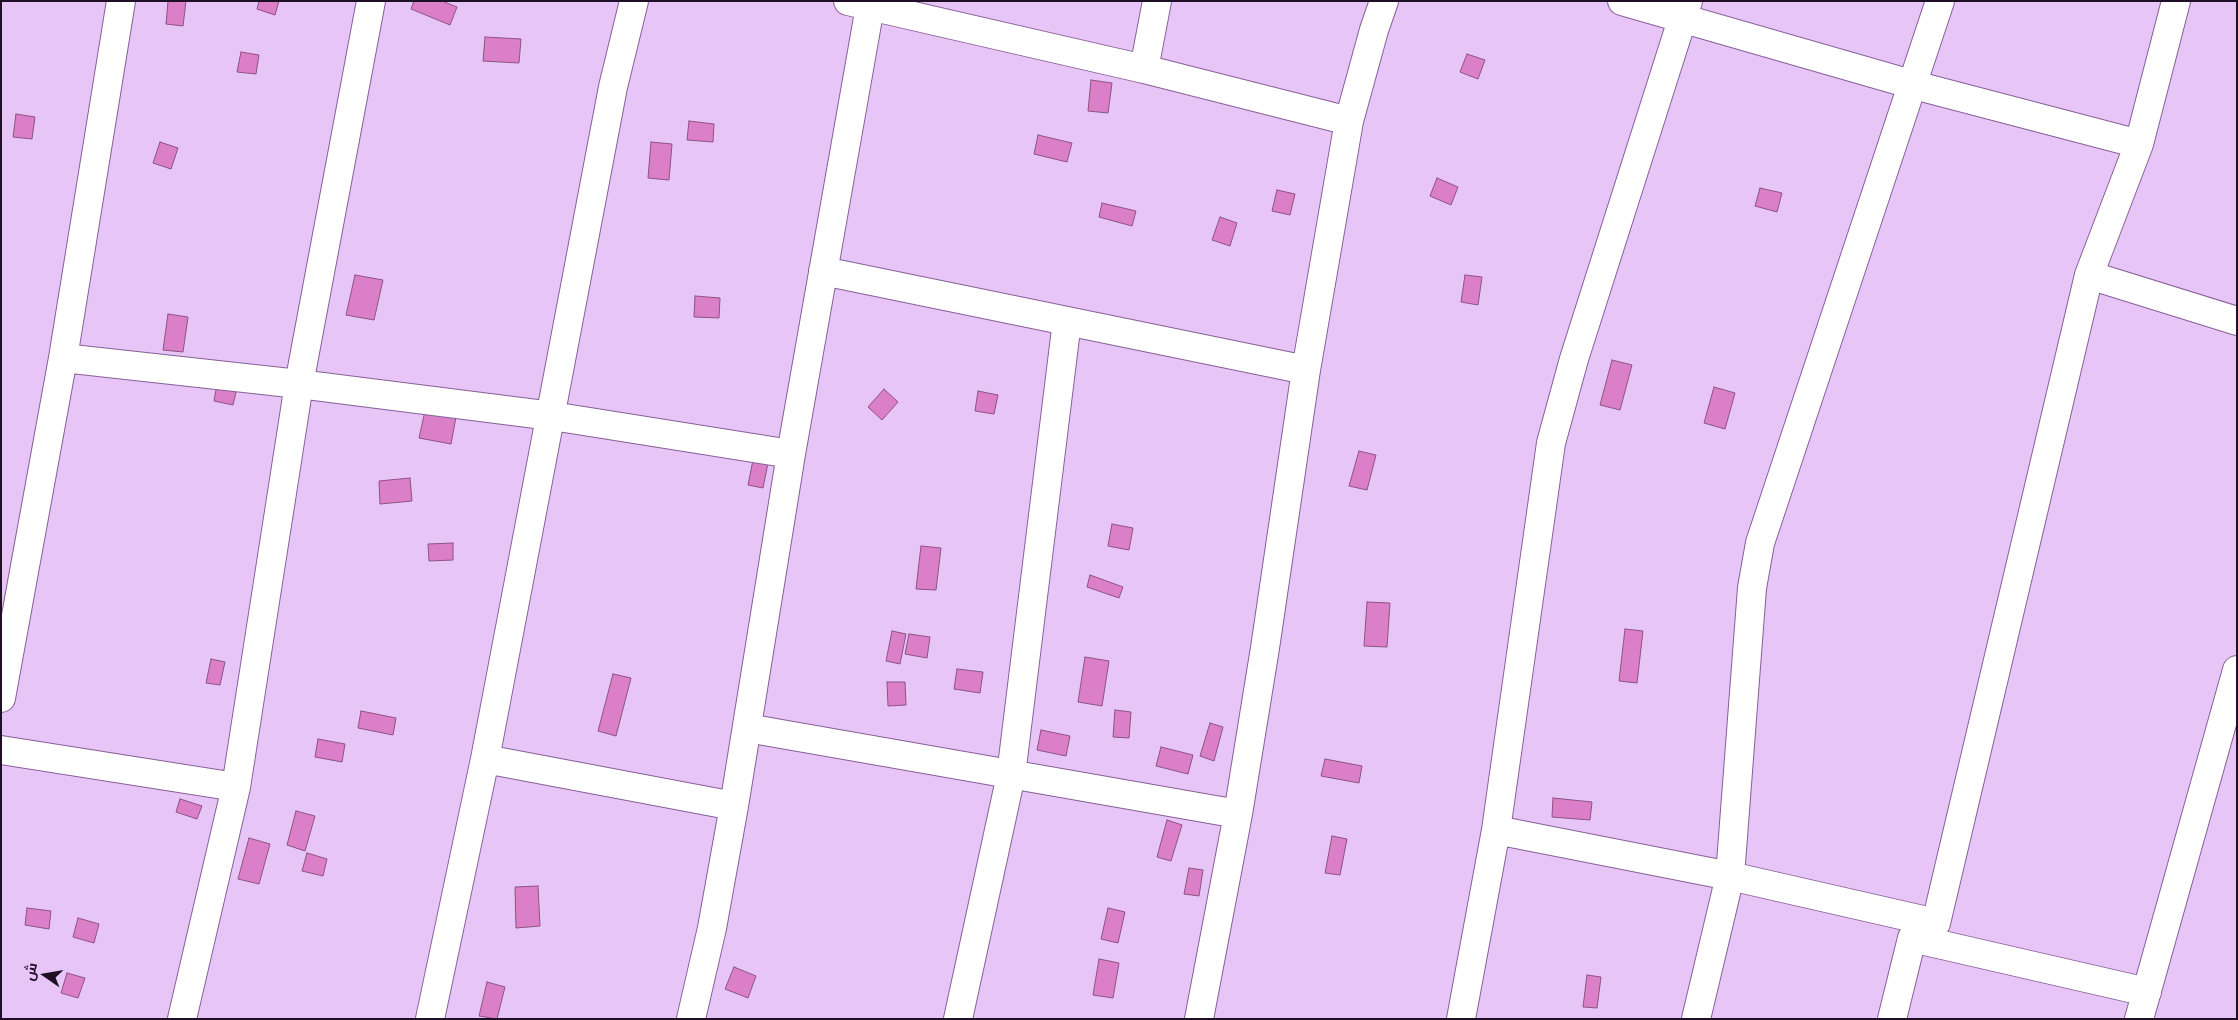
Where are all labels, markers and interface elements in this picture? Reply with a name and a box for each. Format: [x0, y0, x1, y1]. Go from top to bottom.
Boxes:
north arrow [20, 950, 70, 1000]
text: ش [21, 961, 40, 982]

